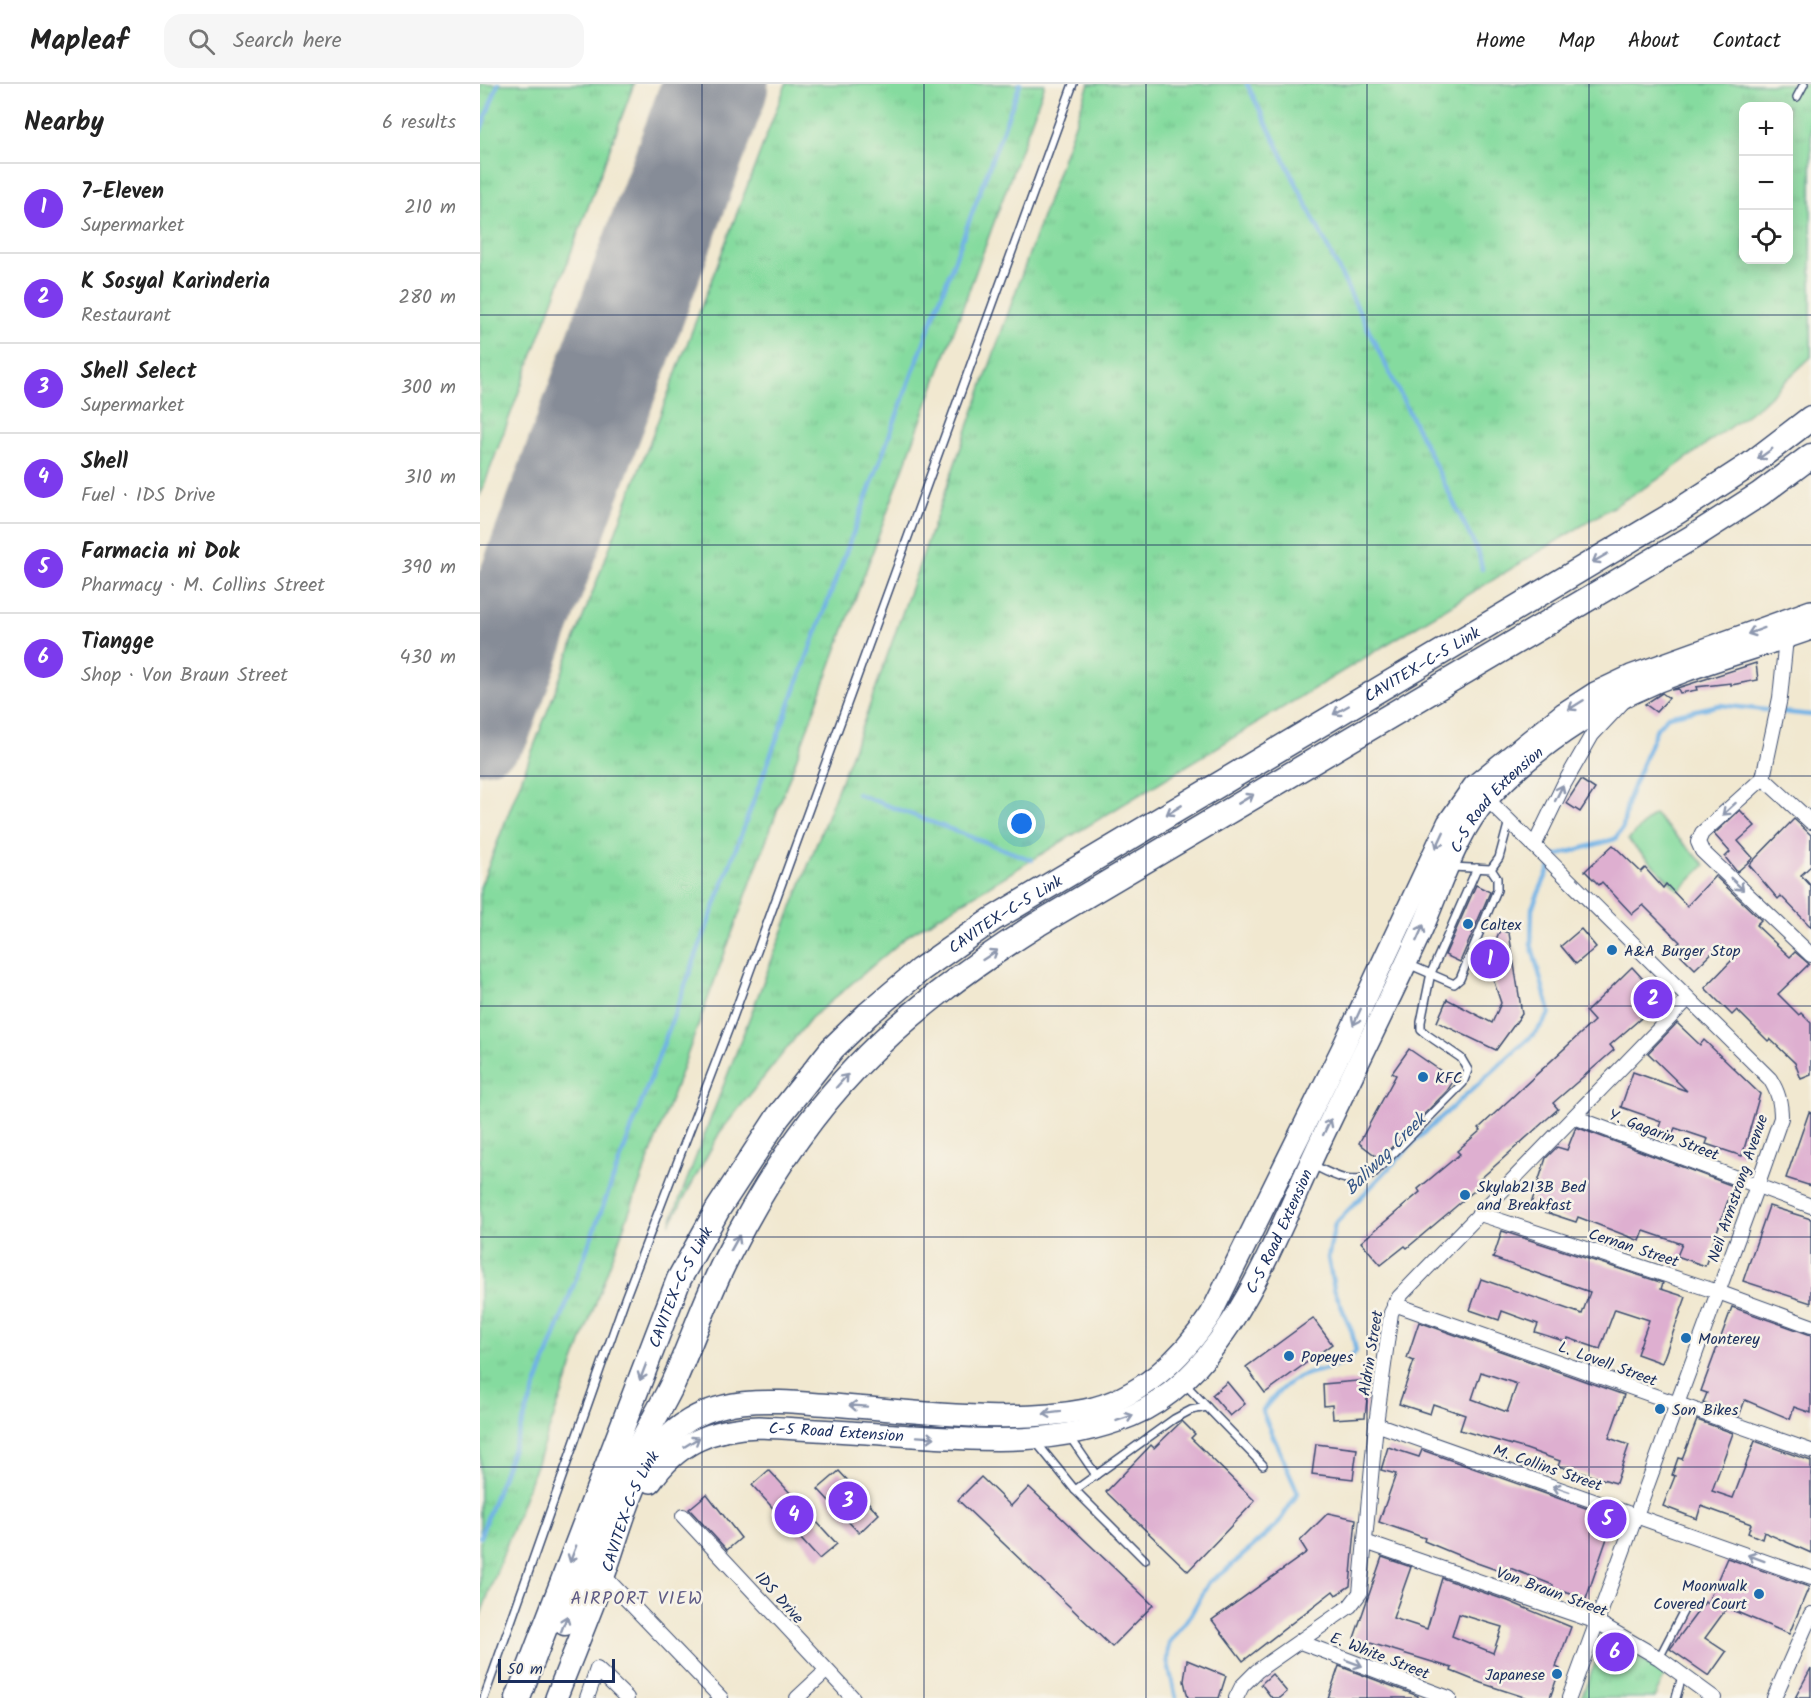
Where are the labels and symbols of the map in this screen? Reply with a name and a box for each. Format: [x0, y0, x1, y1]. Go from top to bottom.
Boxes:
one-way arrow [1758, 448, 1774, 460]
one-way arrow [1592, 552, 1609, 564]
street label: CAVITEX–C-5 Link [1360, 621, 1486, 709]
one-way arrow [1747, 626, 1766, 637]
one-way arrow [1568, 699, 1585, 712]
one-way arrow [1333, 704, 1350, 716]
street label: C-5 Road Extension [1444, 741, 1549, 857]
one-way arrow [1553, 785, 1565, 803]
one-way arrow [1237, 793, 1254, 805]
one-way arrow [1722, 802, 1737, 816]
one-way arrow [1166, 804, 1183, 816]
your location [1007, 809, 1036, 838]
one-way arrow [1433, 831, 1445, 849]
street label: CAVITEX–C-5 Link [944, 869, 1068, 961]
one-way arrow [1729, 877, 1744, 891]
place label: Caltex [1480, 913, 1522, 938]
marker: Caltex [1461, 917, 1475, 931]
one-way arrow [1415, 924, 1427, 942]
pin: 1 [1470, 936, 1510, 982]
place label: A&A Burger Stop [1624, 939, 1741, 964]
marker: A&A Burger Stop [1605, 943, 1619, 957]
one-way arrow [981, 949, 998, 961]
pin: 2 [1634, 976, 1672, 1022]
one-way arrow [1351, 1008, 1363, 1026]
place label: KFC [1435, 1066, 1462, 1091]
marker: KFC [1416, 1070, 1430, 1084]
one-way arrow [835, 1074, 849, 1089]
street label: Y. Gagarin Street [1605, 1103, 1723, 1168]
water label: Baliwag Creek [1338, 1105, 1436, 1203]
street label: Neil Armstrong Avenue [1701, 1111, 1775, 1266]
one-way arrow [1321, 1119, 1333, 1137]
street label: C-5 Road Extension [1240, 1165, 1320, 1299]
place label: Skylab213B Bed and Breakfast [1477, 1175, 1587, 1218]
marker: Skylab213B Bed and Breakfast [1458, 1188, 1472, 1202]
street label: CAVITEX–C-5 Link [643, 1222, 720, 1352]
street label: Cernan Street [1585, 1222, 1683, 1275]
one-way arrow [729, 1235, 741, 1252]
street label: Aldrin Street [1352, 1308, 1391, 1398]
place label: Monterey [1698, 1327, 1760, 1352]
marker: Monterey [1679, 1331, 1693, 1345]
street label: L. Lovell Street [1554, 1335, 1661, 1394]
place label: Popeyes [1301, 1345, 1353, 1370]
marker: Popeyes [1282, 1349, 1296, 1363]
one-way arrow [636, 1362, 647, 1381]
place label: Son Bikes [1672, 1398, 1738, 1423]
one-way arrow [848, 1401, 868, 1412]
marker: Son Bikes [1653, 1402, 1667, 1416]
one-way arrow [1043, 1408, 1063, 1419]
one-way arrow [1115, 1412, 1134, 1423]
street label: C-5 Road Extension [768, 1416, 904, 1449]
one-way arrow [916, 1432, 936, 1443]
one-way arrow [684, 1436, 701, 1449]
street label: M. Collins Street [1490, 1438, 1606, 1499]
street label: CAVITEX-C-5 Link [596, 1446, 666, 1576]
pin: 3 [828, 1478, 868, 1524]
one-way arrow [1552, 1483, 1571, 1494]
pin: 4 [774, 1492, 814, 1538]
pin: 5 [1588, 1496, 1626, 1542]
one-way arrow [566, 1544, 577, 1563]
one-way arrow [1747, 1552, 1766, 1563]
street label: Von Braun Street [1492, 1561, 1611, 1624]
street label: IDS Drive [748, 1566, 809, 1630]
place label: Moonwalk Covered Court [1653, 1574, 1748, 1617]
district label: AIRPORT VIEW [571, 1585, 703, 1614]
marker: Moonwalk Covered Court [1752, 1587, 1766, 1601]
one-way arrow [559, 1615, 570, 1634]
street label: E. White Street [1326, 1626, 1434, 1687]
pin: 6 [1596, 1630, 1634, 1674]
scale bar [498, 1656, 615, 1684]
one-way arrow [1345, 1658, 1363, 1669]
place label: Japanese [1485, 1663, 1545, 1688]
marker: Japanese [1550, 1667, 1564, 1681]

